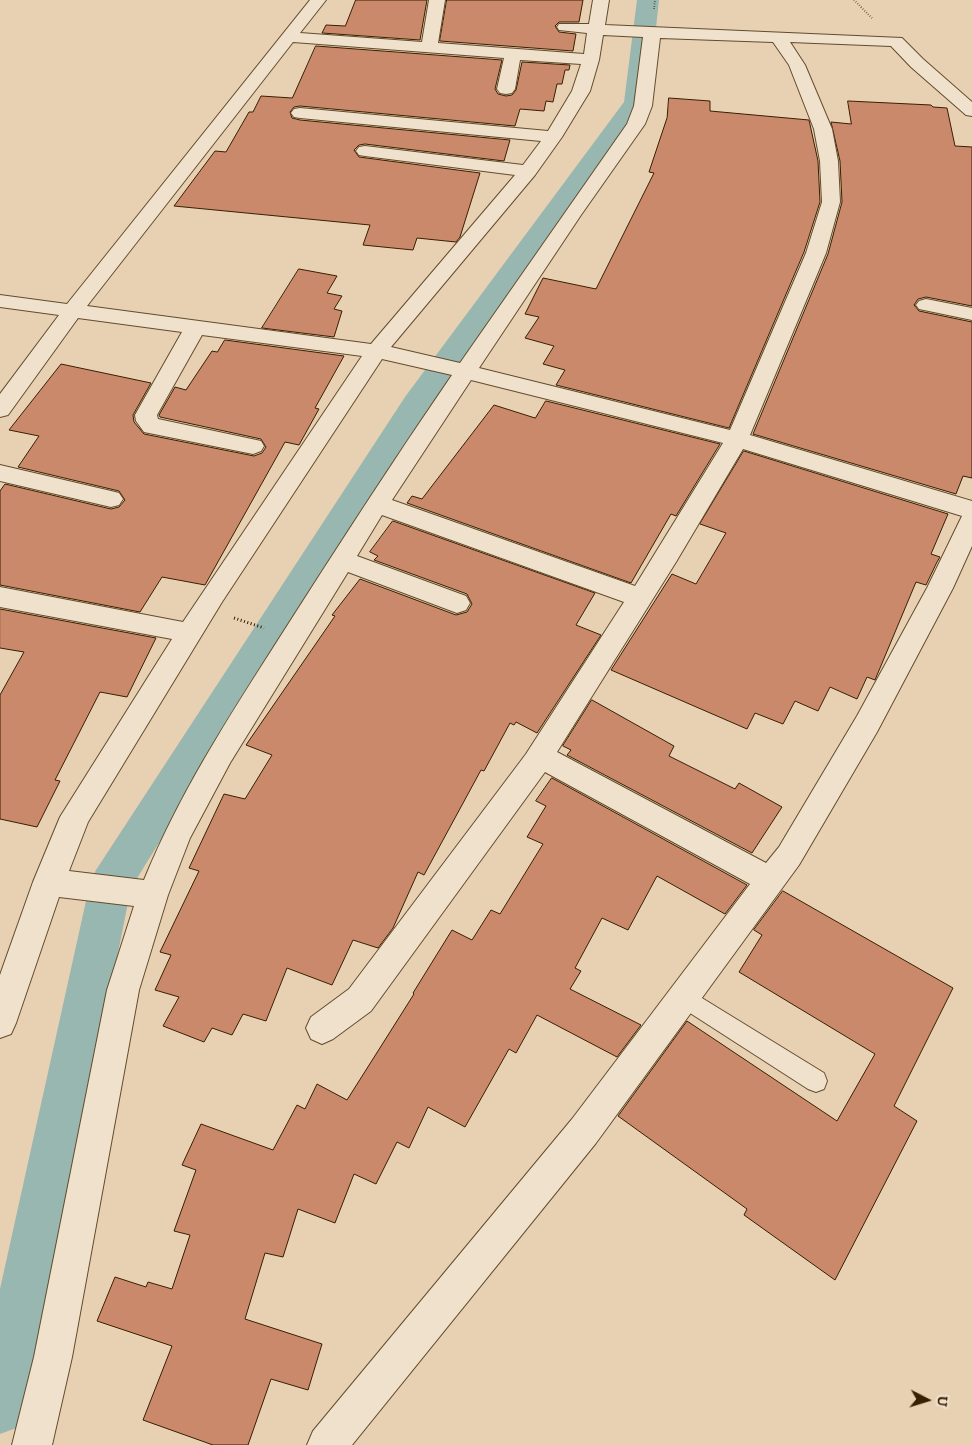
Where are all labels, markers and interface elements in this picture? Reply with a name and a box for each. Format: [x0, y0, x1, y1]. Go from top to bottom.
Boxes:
north arrow [902, 1375, 952, 1425]
text: U [933, 1395, 951, 1407]

